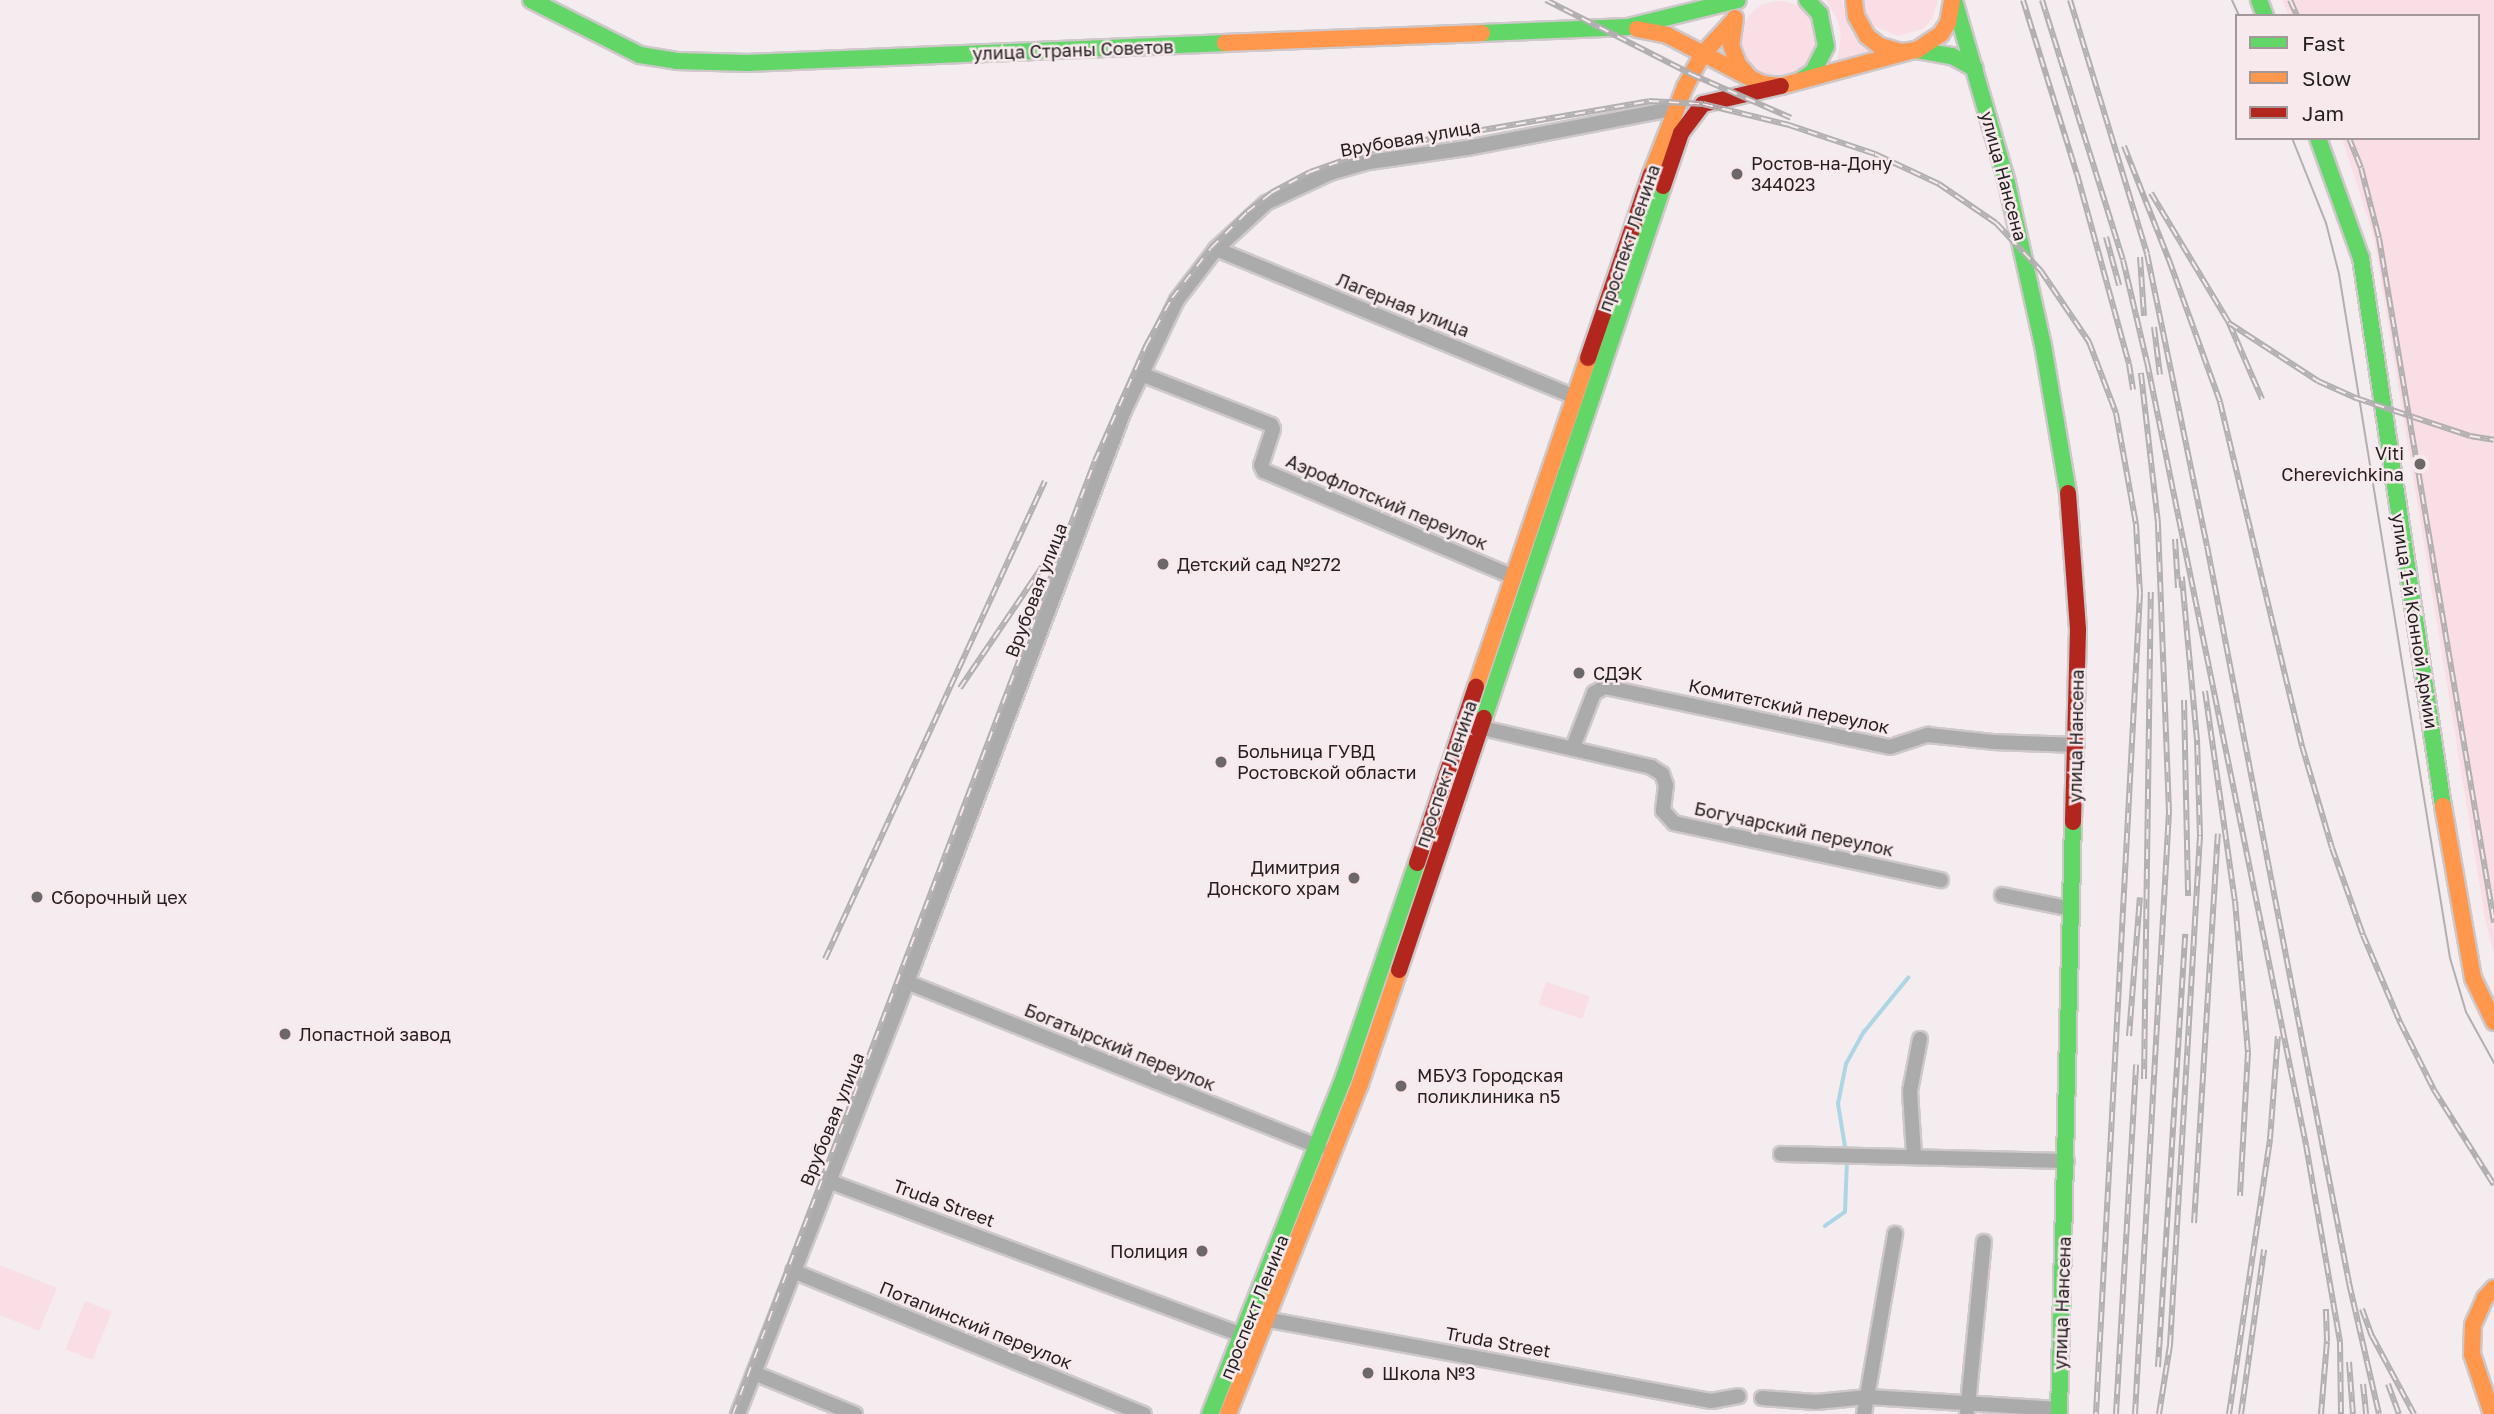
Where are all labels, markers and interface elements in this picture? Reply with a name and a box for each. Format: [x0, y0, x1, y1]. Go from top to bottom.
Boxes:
legend [2235, 14, 2480, 140]
text: Fast [2302, 30, 2345, 56]
street label: улица Страны Советов [972, 36, 1174, 64]
text: Slow [2302, 65, 2351, 91]
text: Jam [2302, 100, 2344, 126]
street label: улица Нансена [1976, 109, 2032, 243]
street label: Врубовая улица [1338, 115, 1482, 161]
place label: Ростов-на-Дону 344023 [1751, 153, 1892, 196]
street label: проспект Ленина [1594, 162, 1664, 314]
marker: Ростов-на-Дону 344023 [1729, 166, 1745, 182]
street label: Лагерная улица [1333, 269, 1473, 341]
place label: Viti Cherevichkina [2281, 443, 2404, 486]
street label: Аэрофлотский переулок [1283, 450, 1491, 554]
marker: Viti Cherevichkina [2410, 454, 2430, 474]
street label: улица 1-й Конной Армии [2387, 512, 2443, 730]
street label: Врубовая улица [1000, 520, 1072, 660]
place label: Детский сад №272 [1177, 553, 1341, 575]
marker: Детский сад №272 [1155, 556, 1171, 572]
place label: СДЭК [1593, 662, 1642, 684]
marker: СДЭК [1571, 665, 1587, 681]
street label: улица Нансена [2064, 669, 2088, 803]
street label: Комитетский переулок [1687, 674, 1891, 738]
street label: проспект Ленина [1411, 698, 1481, 850]
place label: Больница ГУВД Ростовской области [1237, 741, 1417, 784]
marker: Больница ГУВД Ростовской области [1211, 752, 1231, 772]
street label: Богучарский переулок [1692, 797, 1896, 861]
place label: Димитрия Донского храм [1207, 857, 1340, 900]
marker: Димитрия Донского храм [1346, 870, 1362, 886]
place label: Сборочный цех [51, 886, 187, 908]
marker: Сборочный цех [29, 889, 45, 905]
street label: Богатырский переулок [1021, 999, 1219, 1095]
place label: Лопастной завод [299, 1023, 451, 1045]
marker: Лопастной завод [277, 1026, 293, 1042]
street label: Врубовая улица [795, 1049, 869, 1189]
place label: МБУЗ Городская поликлиника n5 [1417, 1065, 1564, 1108]
marker: МБУЗ Городская поликлиника n5 [1391, 1076, 1411, 1096]
street label: Truda Street [890, 1175, 998, 1231]
street label: проспект Ленина [1215, 1232, 1293, 1382]
street label: улица Нансена [2049, 1236, 2075, 1370]
place label: Полиция [1110, 1240, 1188, 1262]
marker: Полиция [1194, 1243, 1210, 1259]
street label: Потапинский переулок [876, 1276, 1076, 1374]
street label: Truda Street [1444, 1322, 1552, 1362]
place label: Школа №3 [1382, 1362, 1476, 1384]
marker: Школа №3 [1360, 1365, 1376, 1381]

